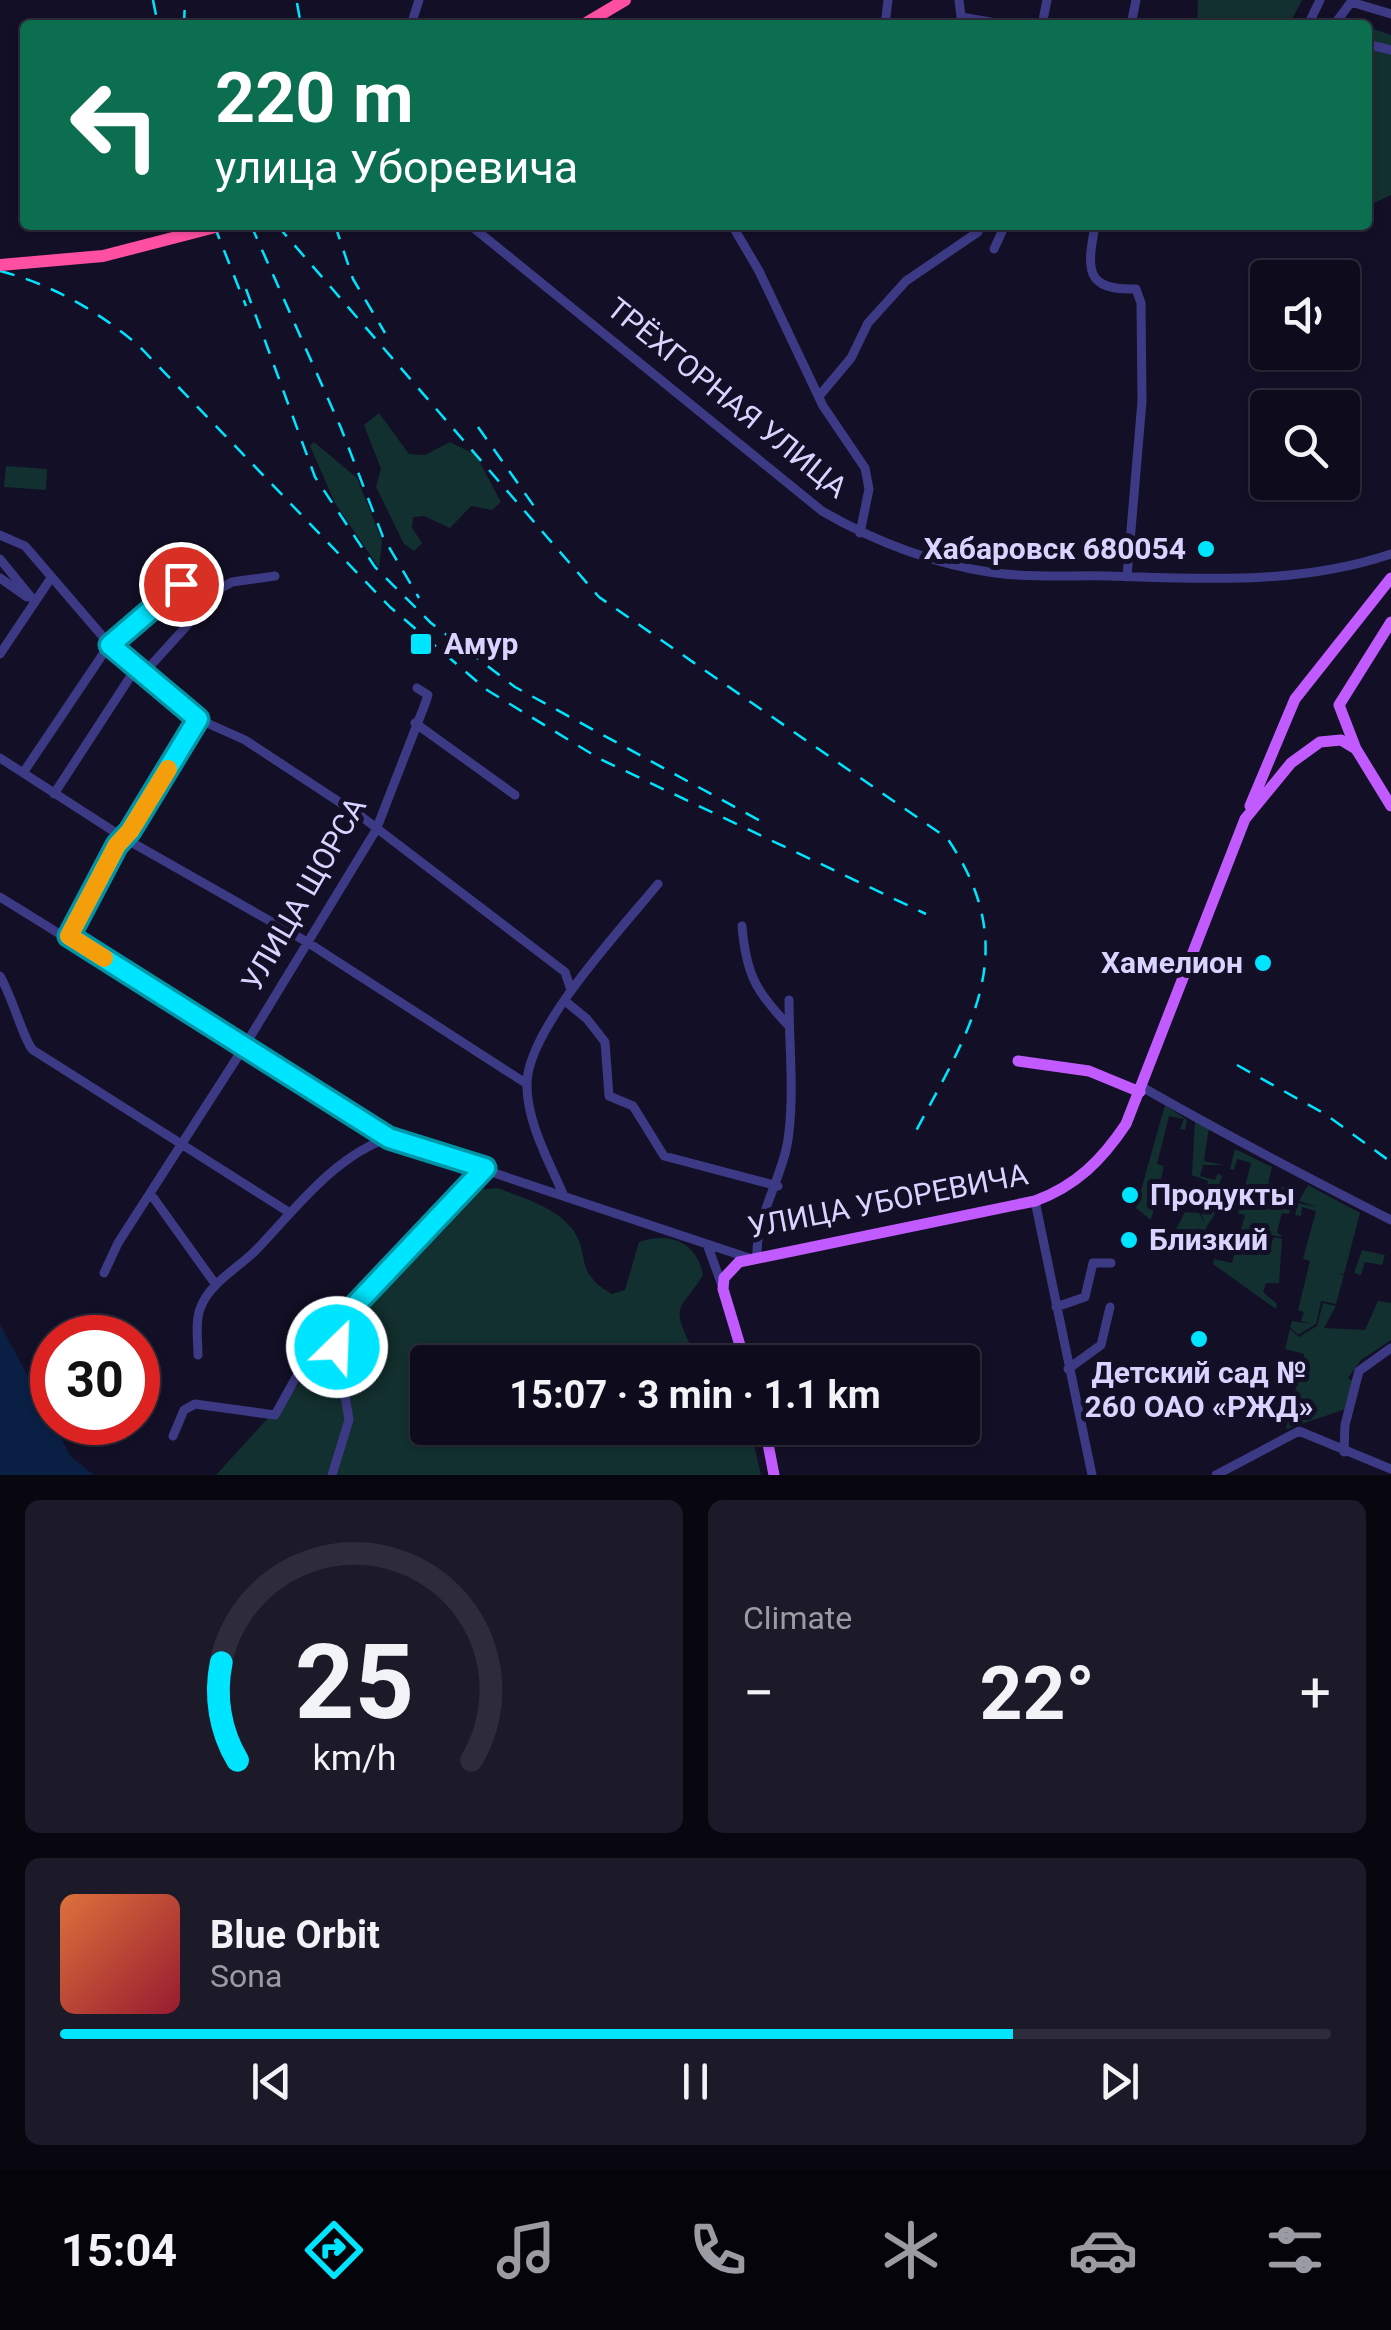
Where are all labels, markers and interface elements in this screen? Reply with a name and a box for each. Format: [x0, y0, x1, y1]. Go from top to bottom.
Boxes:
text: 220 m [215, 57, 414, 139]
icon: left [50, 60, 180, 190]
text: улица Уборевича [215, 141, 578, 194]
map controls [1250, 260, 1360, 500]
button: sound [1250, 260, 1360, 370]
street label: ТРЁХГОРНАЯ УЛИЦА [600, 290, 855, 505]
button: search [1250, 390, 1360, 500]
place label: Хабаровск 680054 [924, 531, 1186, 566]
marker: Хабаровск 680054 [1195, 538, 1217, 560]
pin [139, 542, 224, 627]
icon: arrive [154, 557, 209, 612]
place label: Амур [444, 626, 518, 661]
marker: Амур [408, 631, 434, 657]
street label: УЛИЦА ЩОРСА [234, 790, 373, 997]
place label: Хамелион [1101, 945, 1243, 980]
marker: Хамелион [1252, 952, 1274, 974]
street label: УЛИЦА УБОРЕВИЧА [745, 1156, 1031, 1245]
place label: Продукты [1150, 1177, 1295, 1212]
marker: Продукты [1119, 1184, 1141, 1206]
place label: Близкий [1149, 1222, 1268, 1257]
marker: Близкий [1118, 1229, 1140, 1251]
position arrow [285, 1295, 389, 1399]
speed limit sign: 30 [30, 1315, 160, 1445]
marker: Детский сад № 260 ОАО «РЖД» [1188, 1328, 1210, 1350]
place label: Детский сад № 260 ОАО «РЖД» [1085, 1355, 1313, 1424]
text: 15:07 · 3 min · 1.1 km [509, 1373, 881, 1417]
text: Climate [743, 1599, 852, 1637]
text: 25 [294, 1622, 414, 1743]
text: 22° [979, 1649, 1095, 1737]
text: − [743, 1661, 774, 1725]
text: + [1300, 1661, 1331, 1725]
text: km/h [312, 1737, 396, 1779]
text: Blue Orbit [210, 1913, 380, 1957]
text: Sona [210, 1957, 282, 1995]
icon: previous [244, 2054, 299, 2109]
icon: pause [668, 2054, 723, 2109]
icon: next [1092, 2054, 1147, 2109]
icon: directions [299, 2215, 369, 2285]
icon: music [491, 2215, 561, 2285]
icon: phone [683, 2215, 753, 2285]
icon: climate [876, 2215, 946, 2285]
icon: car [1068, 2215, 1138, 2285]
icon: filters [1260, 2215, 1330, 2285]
text: 15:04 [61, 2224, 177, 2277]

